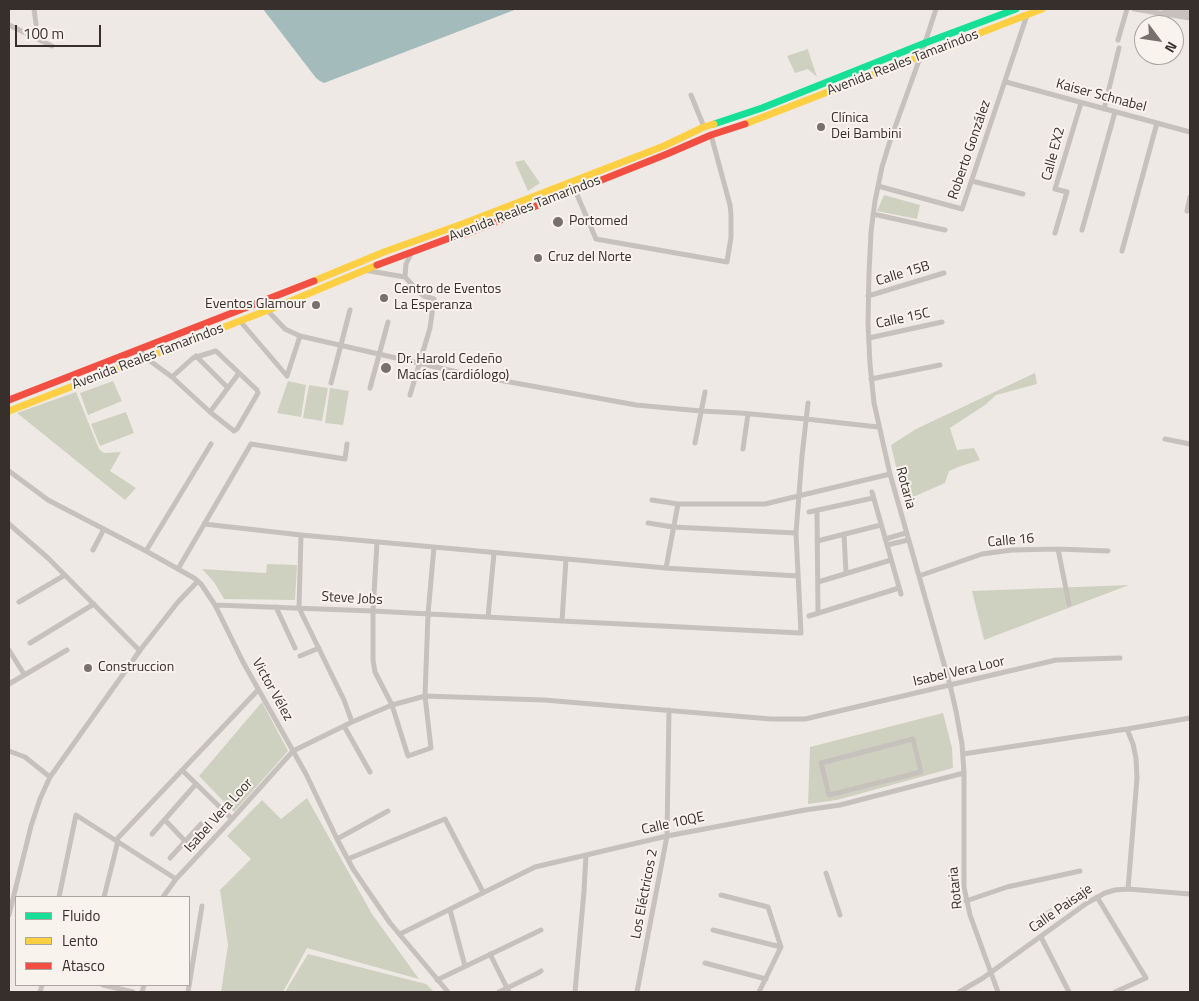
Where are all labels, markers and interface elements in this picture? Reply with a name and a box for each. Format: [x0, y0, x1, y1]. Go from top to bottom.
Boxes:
scale bar [18, 15, 104, 47]
north arrow [1134, 15, 1184, 65]
text: 100 m [23, 22, 64, 45]
street label: Avenida Reales Tamarindos [825, 26, 981, 100]
text: N [1160, 38, 1183, 57]
street label: Kaiser Schnabel [1054, 76, 1148, 116]
street label: Roberto González [945, 98, 995, 202]
place label: Clínica Dei Bambini [831, 111, 902, 144]
marker: Clínica Dei Bambini [815, 121, 827, 133]
street label: Calle EX2 [1039, 125, 1069, 183]
street label: Avenida Reales Tamarindos [447, 172, 603, 246]
place label: Portomed [569, 214, 628, 230]
marker: Portomed [551, 215, 565, 229]
place label: Cruz del Norte [548, 250, 632, 266]
marker: Cruz del Norte [532, 252, 544, 264]
street label: Calle 15B [874, 258, 932, 290]
place label: Centro de Eventos La Esperanza [394, 282, 501, 314]
marker: Centro de Eventos La Esperanza [378, 292, 390, 304]
place label: Eventos Glamour [205, 297, 306, 313]
marker: Eventos Glamour [310, 299, 322, 311]
street label: Calle 15C [875, 305, 931, 333]
street label: Avenida Reales Tamarindos [70, 320, 226, 394]
place label: Dr. Harold Cedeño Macías (cardiólogo) [397, 352, 509, 384]
marker: Dr. Harold Cedeño Macías (cardiólogo) [379, 361, 393, 375]
street label: Rotaria [891, 465, 919, 511]
street label: Calle 16 [987, 531, 1035, 551]
street label: Steve Jobs [321, 589, 383, 609]
street label: Isabel Vera Loor [911, 653, 1007, 691]
street label: Victor Vélez [248, 656, 296, 724]
place label: Construccion [98, 660, 174, 676]
marker: Construccion [82, 662, 94, 674]
street label: Isabel Vera Loor [181, 776, 257, 856]
street label: Calle 10QE [640, 809, 706, 839]
street label: Los Eléctricos 2 [628, 848, 662, 940]
street label: Rotaria [945, 866, 967, 910]
street label: Calle Paisaje [1026, 881, 1096, 937]
legend [15, 896, 190, 986]
text: Fluido [62, 904, 100, 927]
text: Lento [62, 929, 98, 952]
text: Atasco [62, 954, 105, 977]

